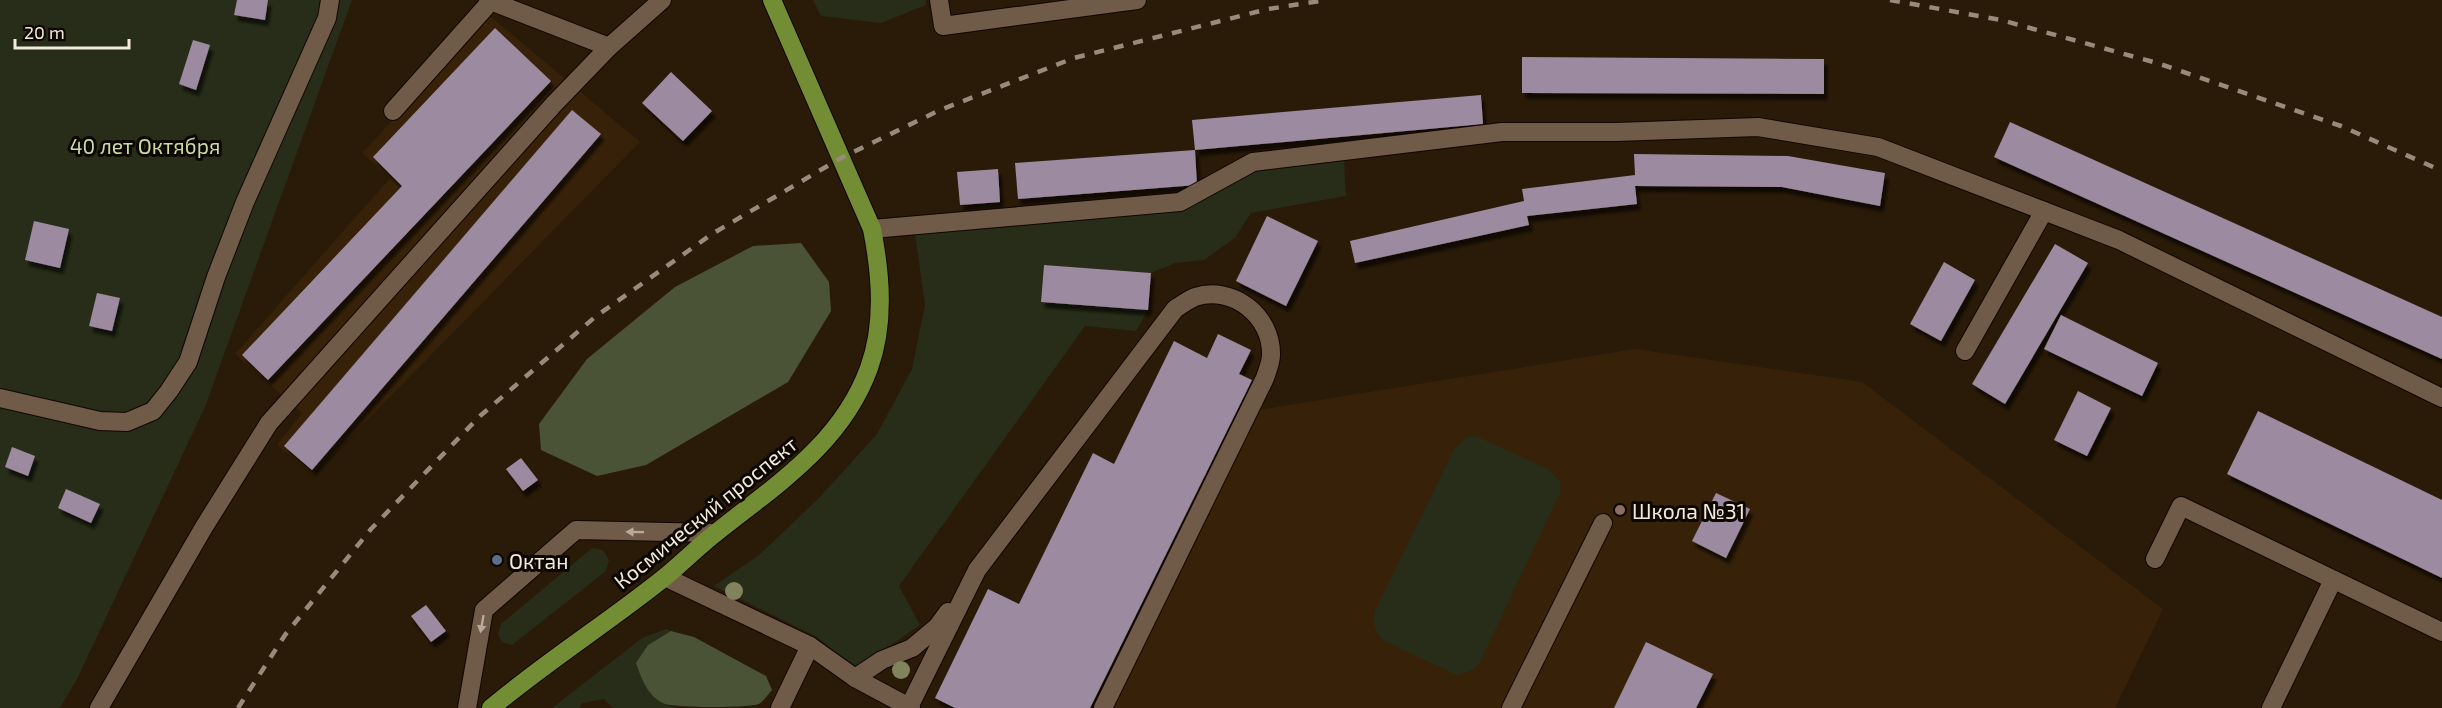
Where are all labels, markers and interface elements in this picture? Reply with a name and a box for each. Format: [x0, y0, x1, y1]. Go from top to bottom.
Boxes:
scale bar [15, 12, 129, 50]
text: 20 m [24, 21, 65, 43]
park label: 40 лет Октября [70, 133, 220, 158]
street label: Космический проспект [609, 431, 801, 593]
place label: Школа №31 [1632, 498, 1745, 523]
marker: Школа №31 [1613, 503, 1627, 517]
one-way arrow [626, 527, 645, 536]
place label: Октан [509, 548, 568, 573]
marker: Октан [490, 553, 504, 567]
one-way arrow [477, 615, 486, 634]

